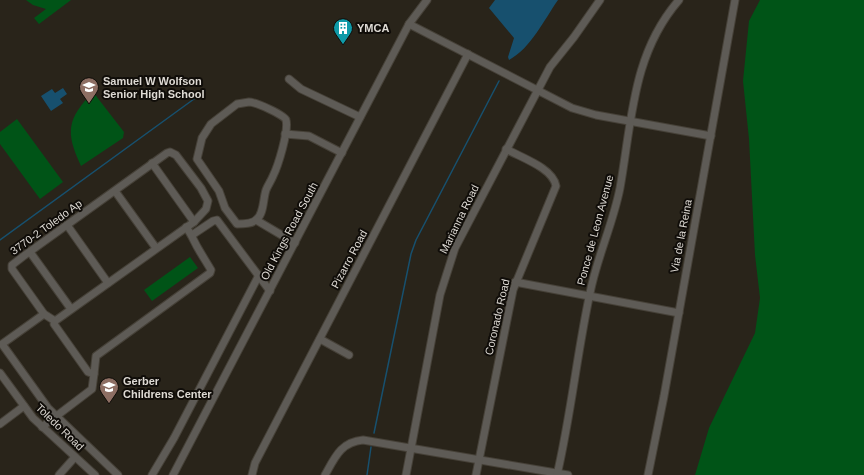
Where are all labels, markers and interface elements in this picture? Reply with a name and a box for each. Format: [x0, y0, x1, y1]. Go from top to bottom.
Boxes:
building icon: YMCA [332, 17, 354, 45]
place label: YMCA [357, 22, 389, 34]
place label: Samuel W Wolfson Senior High School [103, 75, 204, 100]
school or university icon: Samuel W Wolfson Senior High School [78, 76, 100, 104]
street label: Ponce de Leon Avenue [575, 174, 615, 286]
street label: Old Kings Road South [258, 180, 320, 282]
street label: Marianna Road [437, 183, 481, 255]
street label: 3770-2 Toledo Ap [8, 197, 84, 257]
street label: Via de la Reina [668, 197, 694, 274]
street label: Pizarro Road [329, 228, 369, 290]
street label: Coronado Road [482, 278, 512, 356]
place label: Gerber Childrens Center [123, 375, 212, 400]
school or university icon: Gerber Childrens Center [98, 376, 120, 404]
street label: Toledo Road [34, 401, 86, 453]

